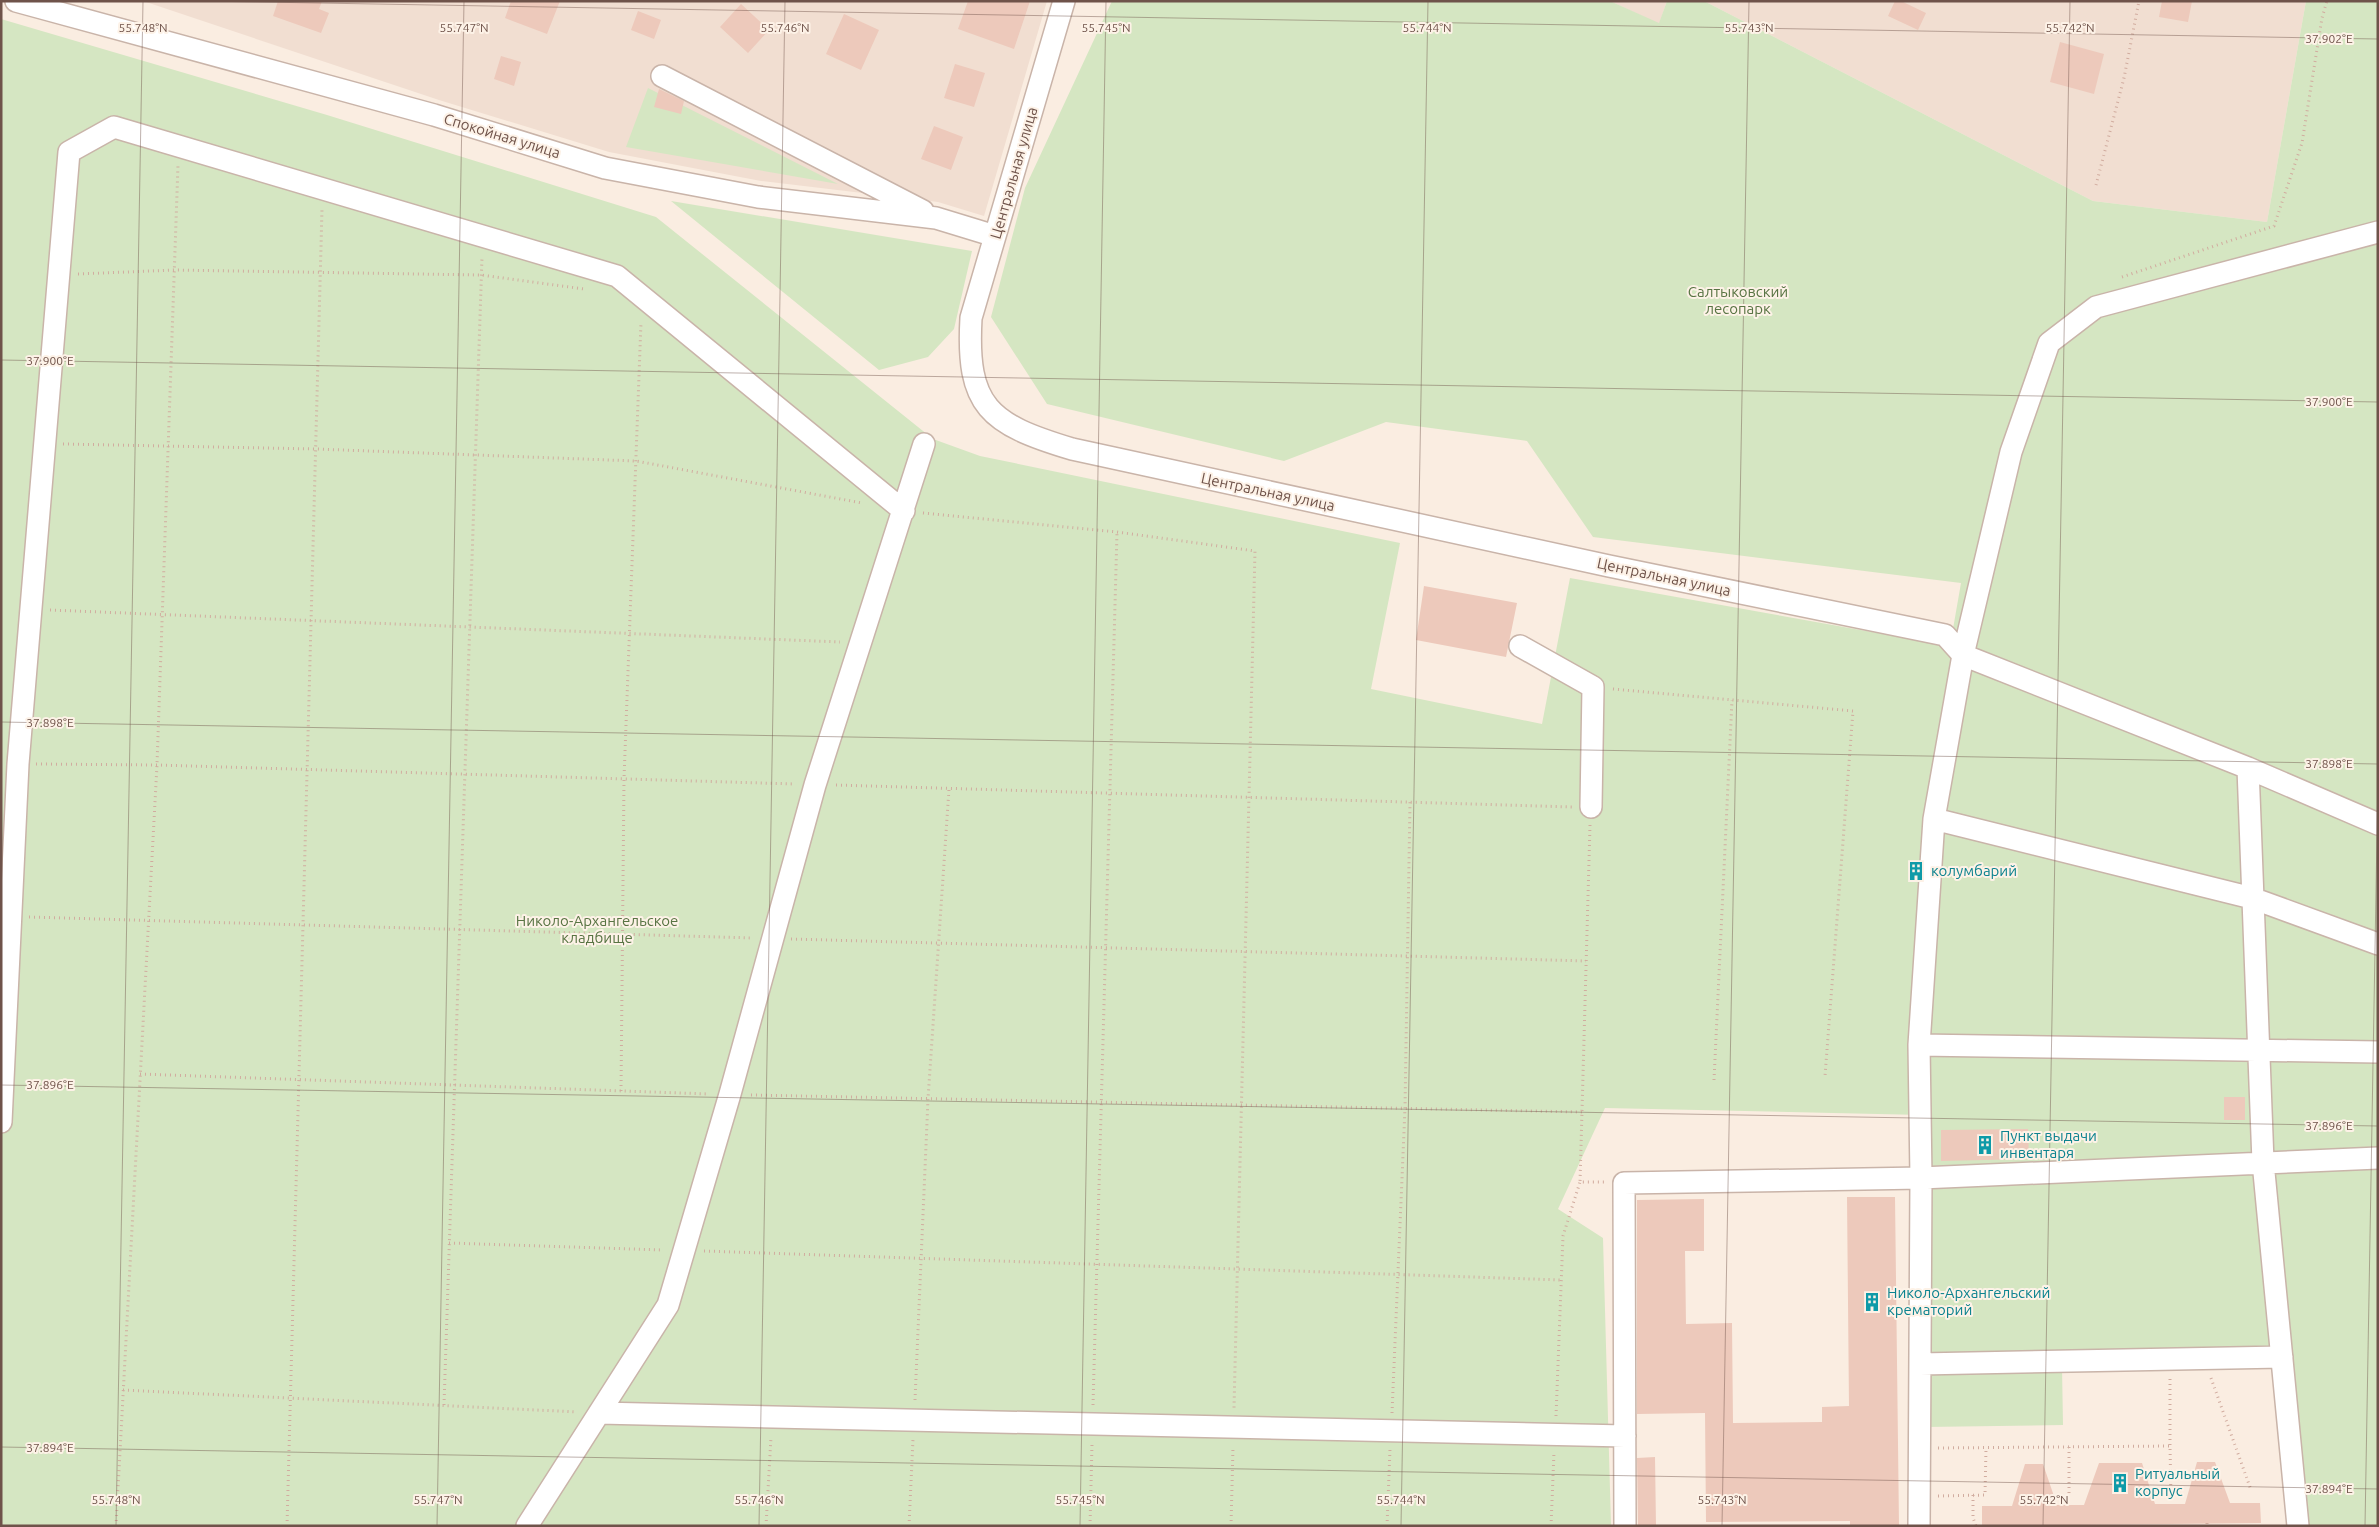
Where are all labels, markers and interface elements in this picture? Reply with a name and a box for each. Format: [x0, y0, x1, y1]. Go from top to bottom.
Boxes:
text: 55.748°N [118, 21, 168, 34]
text: 55.747°N [439, 21, 489, 34]
text: 55.746°N [760, 21, 810, 34]
text: 55.745°N [1081, 21, 1131, 34]
text: 55.744°N [1402, 21, 1452, 34]
text: 55.743°N [1724, 21, 1774, 34]
text: 55.742°N [2045, 21, 2095, 34]
text: 37.902°E [2305, 32, 2353, 45]
street label: Центральная улица [987, 105, 1040, 241]
street label: Спокойная улица [442, 110, 562, 161]
park label: Салтыковский лесопарк [1688, 283, 1788, 317]
text: 37.900°E [26, 354, 74, 367]
text: 37.900°E [2305, 395, 2353, 408]
street label: Центральная улица [1200, 469, 1337, 514]
street label: Центральная улица [1596, 554, 1733, 599]
text: 37.898°E [26, 716, 74, 729]
text: 37.898°E [2305, 757, 2353, 770]
building icon: колумбарий [1905, 860, 1927, 882]
place label: колумбарий [1931, 862, 2017, 879]
park label: Николо-Архангельское кладбище [516, 912, 678, 946]
text: 37.896°E [26, 1078, 74, 1091]
text: 37.896°E [2305, 1119, 2353, 1132]
place label: Пункт выдачи инвентаря [2000, 1127, 2097, 1161]
building icon: Пункт выдачи инвентаря [1974, 1134, 1996, 1156]
place label: Николо-Архангельский крематорий [1887, 1284, 2050, 1318]
building icon: Николо-Архангельский крематорий [1861, 1291, 1883, 1313]
text: 37.894°E [26, 1441, 74, 1454]
place label: Ритуальный корпус [2135, 1465, 2220, 1499]
building icon: Ритуальный корпус [2109, 1472, 2131, 1494]
text: 37.894°E [2305, 1482, 2353, 1495]
text: 55.748°N [91, 1493, 141, 1506]
text: 55.747°N [413, 1493, 463, 1506]
text: 55.746°N [734, 1493, 784, 1506]
text: 55.745°N [1055, 1493, 1105, 1506]
text: 55.744°N [1376, 1493, 1426, 1506]
text: 55.743°N [1697, 1493, 1747, 1506]
text: 55.742°N [2019, 1493, 2069, 1506]

